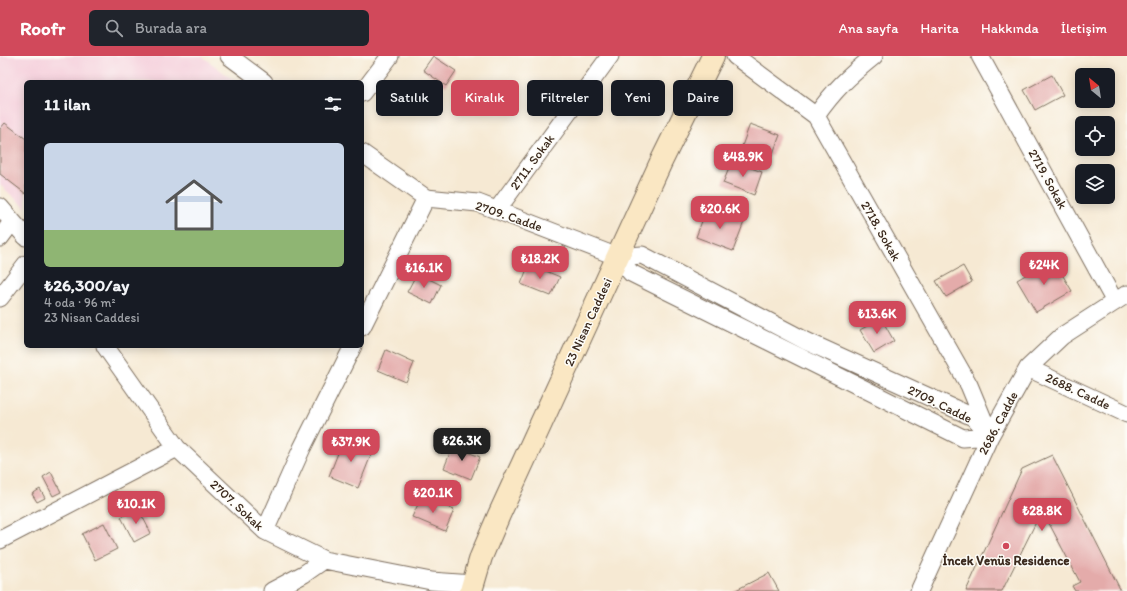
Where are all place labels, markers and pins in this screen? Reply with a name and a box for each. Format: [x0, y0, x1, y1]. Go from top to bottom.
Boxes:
pin: ₺48.9K [710, 144, 776, 178]
pin: ₺20.6K [687, 196, 753, 230]
pin: ₺18.2K [507, 246, 573, 280]
pin: ₺24K [1020, 252, 1068, 286]
pin: ₺16.1K [391, 255, 457, 289]
pin: ₺13.6K [844, 301, 910, 335]
pin: ₺26.3K [429, 428, 495, 462]
pin: ₺37.9K [318, 429, 384, 463]
pin: ₺20.1K [400, 480, 466, 514]
pin: ₺10.1K [103, 491, 169, 525]
pin: ₺28.8K [1009, 498, 1075, 532]
marker: İncek Venüs Residence [1001, 541, 1011, 551]
place label: İncek Venüs Residence [942, 553, 1070, 568]

